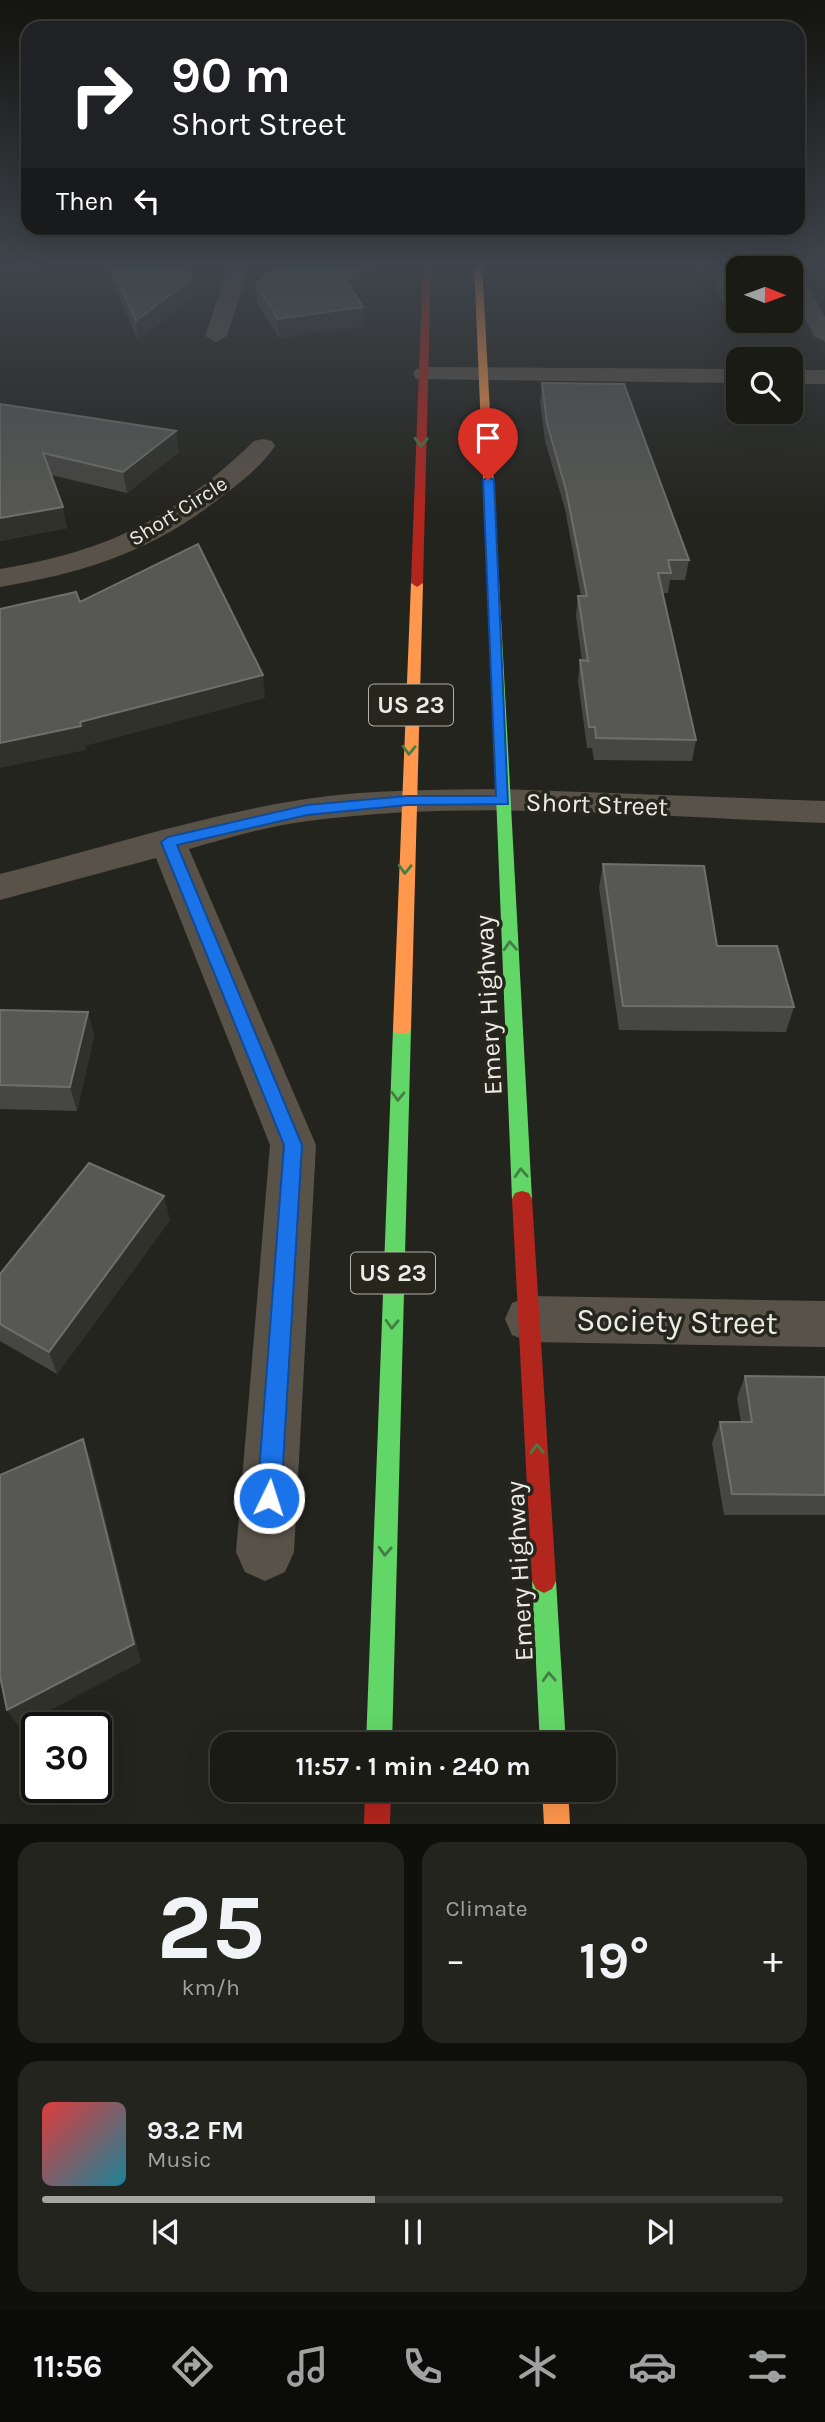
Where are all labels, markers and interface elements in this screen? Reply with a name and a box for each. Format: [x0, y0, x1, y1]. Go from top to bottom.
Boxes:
text: 90 m [171, 47, 291, 104]
icon: right [56, 49, 147, 140]
text: Short Street [171, 106, 346, 143]
icon: left [128, 182, 166, 220]
text: Then [56, 186, 114, 217]
north arrow [726, 256, 803, 332]
map controls [726, 256, 803, 424]
button: search [726, 347, 803, 424]
pin [458, 408, 518, 480]
icon: arrive [469, 419, 507, 457]
one-way arrow [414, 437, 429, 448]
street label: Short Circle [124, 471, 232, 551]
road number: US 23 [369, 684, 453, 726]
one-way arrow [401, 746, 417, 756]
street label: Short Street [525, 787, 669, 822]
one-way arrow [398, 864, 413, 875]
street label: Emery Highway [468, 914, 509, 1096]
one-way arrow [502, 940, 517, 951]
one-way arrow [391, 1091, 406, 1102]
one-way arrow [513, 1168, 528, 1179]
road number: US 23 [351, 1252, 435, 1294]
street label: Society Street [576, 1301, 778, 1342]
one-way arrow [384, 1318, 399, 1329]
one-way arrow [530, 1444, 545, 1455]
position arrow [232, 1461, 306, 1535]
street label: Emery Highway [499, 1480, 540, 1662]
one-way arrow [377, 1546, 393, 1557]
one-way arrow [542, 1671, 557, 1682]
speed limit sign: 30 [21, 1712, 112, 1803]
text: 11:57 · 1 min · 240 m [295, 1751, 531, 1782]
text: 25 [157, 1875, 265, 1981]
text: Climate [446, 1895, 528, 1922]
text: 19° [579, 1930, 649, 1991]
text: − [446, 1938, 465, 1983]
text: + [763, 1938, 783, 1983]
text: km/h [182, 1974, 240, 2001]
text: 93.2 FM [147, 2115, 244, 2146]
text: Music [147, 2146, 211, 2173]
icon: previous [147, 2213, 185, 2251]
icon: pause [394, 2213, 432, 2251]
icon: next [641, 2213, 679, 2251]
icon: directions [168, 2342, 217, 2391]
icon: music [283, 2342, 332, 2391]
icon: phone [398, 2342, 447, 2391]
icon: climate [513, 2342, 562, 2391]
icon: car [628, 2342, 677, 2391]
icon: filters [743, 2342, 792, 2391]
text: 11:56 [33, 2348, 102, 2385]

